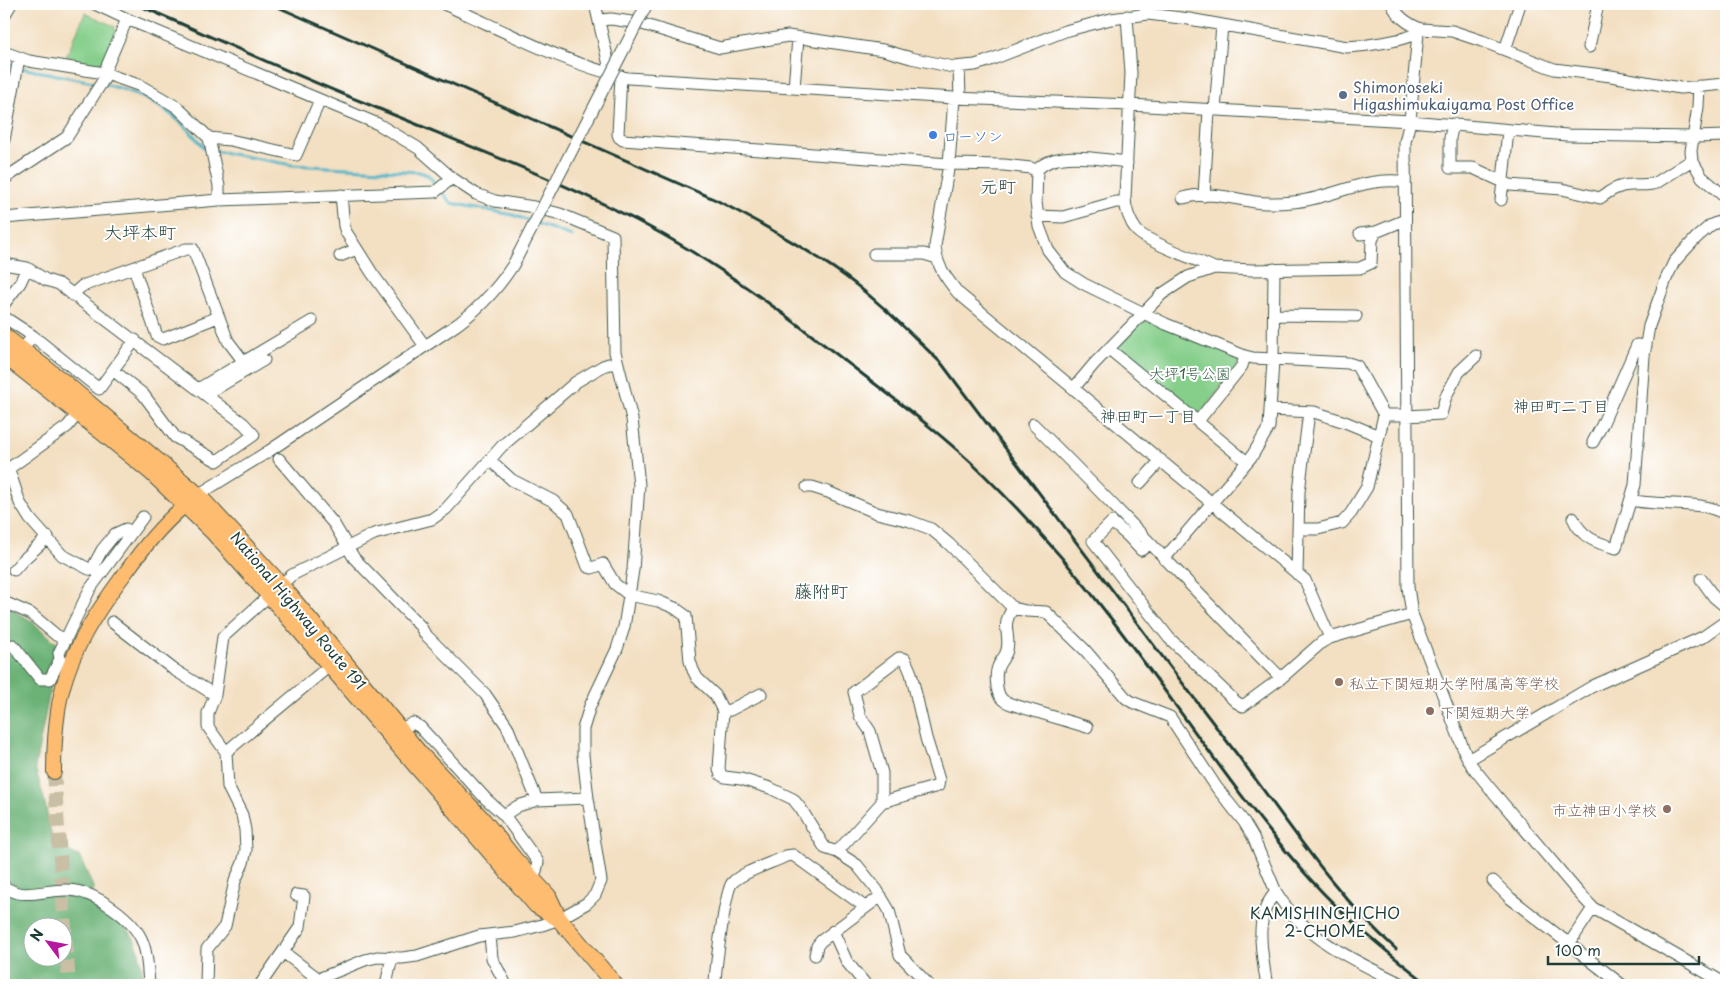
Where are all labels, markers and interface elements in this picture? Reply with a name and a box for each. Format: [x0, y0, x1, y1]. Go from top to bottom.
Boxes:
place label: Shimonoseki Higashimukaiyama Post Office [1353, 75, 1574, 115]
marker: Shimonoseki Higashimukaiyama Post Office [1337, 89, 1349, 101]
place label: ローソン [943, 124, 1003, 147]
marker: ローソン [927, 129, 939, 141]
district label: 元町 [980, 172, 1016, 199]
district label: 大坪本町 [104, 218, 176, 245]
park label: 大坪1号公園 [1149, 361, 1231, 384]
district label: 神田町二丁目 [1513, 393, 1609, 417]
district label: 神田町一丁目 [1100, 403, 1196, 427]
street label: National Highway Route 191 [226, 526, 372, 694]
district label: 藤附町 [794, 577, 848, 604]
place label: 私立下関短期大学附属高等学校 [1349, 671, 1559, 694]
marker: 私立下関短期大学附属高等学校 [1333, 676, 1345, 688]
place label: 下関短期大学 [1440, 700, 1530, 723]
marker: 下関短期大学 [1424, 705, 1436, 717]
place label: 市立神田小学校 [1552, 798, 1657, 821]
marker: 市立神田小学校 [1661, 803, 1673, 815]
district label: KAMISHINCHICHO 2-CHOME [1250, 900, 1400, 942]
north arrow [22, 916, 72, 966]
text: N [25, 925, 48, 945]
scale bar [1548, 934, 1699, 966]
text: 100 m [1555, 938, 1601, 961]

